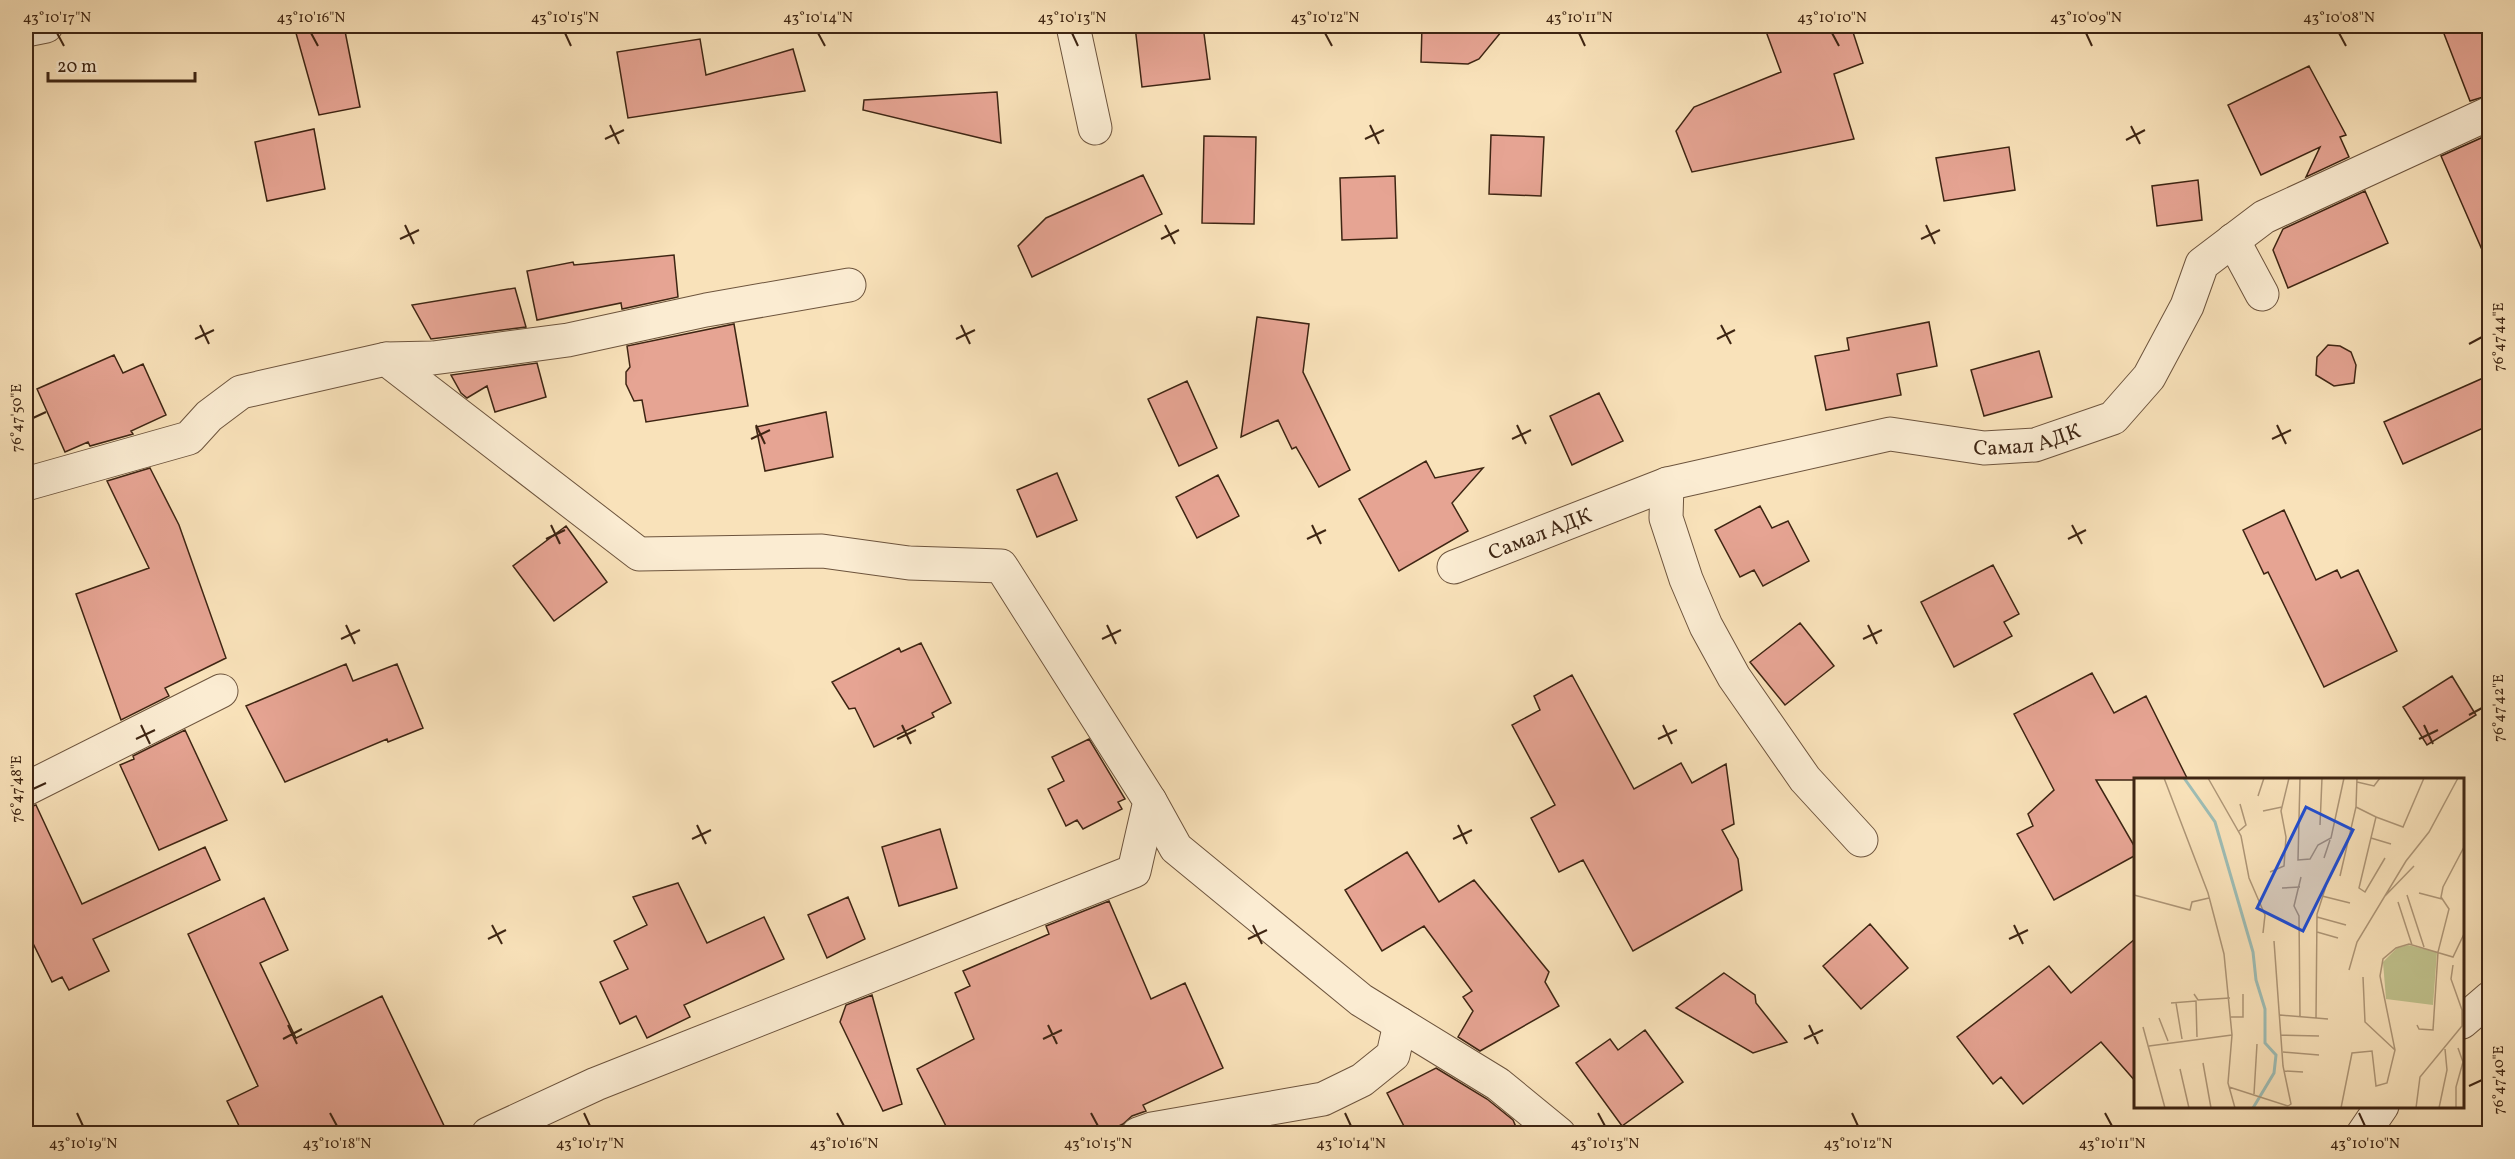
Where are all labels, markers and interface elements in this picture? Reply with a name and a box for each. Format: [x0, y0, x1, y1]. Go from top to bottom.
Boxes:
text: 43°10'17"N [23, 8, 91, 29]
text: 43°10'16"N [277, 8, 345, 29]
text: 43°10'15"N [531, 8, 599, 29]
text: 43°10'14"N [783, 8, 853, 29]
text: 43°10'13"N [1038, 8, 1106, 29]
text: 43°10'12"N [1290, 8, 1360, 29]
text: 43°10'11"N [1545, 8, 1613, 29]
text: 43°10'10"N [1797, 8, 1867, 29]
text: 43°10'09"N [2050, 8, 2122, 29]
text: 43°10'08"N [2303, 8, 2375, 29]
scale bar [48, 45, 195, 83]
text: 20 m [57, 55, 97, 80]
text: 76°47'44"E [2489, 303, 2510, 371]
text: 76°47'50"E [7, 384, 28, 452]
street label: Самал АДК [1971, 417, 2085, 464]
street label: Самал АДК [1484, 502, 1596, 568]
text: 76°47'42"E [2489, 674, 2510, 742]
text: 76°47'48"E [7, 755, 28, 823]
inset map [2134, 778, 2464, 1108]
text: 76°47'40"E [2489, 1046, 2510, 1114]
text: 43°10'19"N [49, 1134, 117, 1155]
text: 43°10'18"N [303, 1134, 371, 1155]
text: 43°10'17"N [556, 1134, 624, 1155]
text: 43°10'16"N [810, 1134, 878, 1155]
text: 43°10'15"N [1064, 1134, 1132, 1155]
text: 43°10'14"N [1316, 1134, 1386, 1155]
text: 43°10'13"N [1571, 1134, 1639, 1155]
text: 43°10'12"N [1823, 1134, 1893, 1155]
text: 43°10'11"N [2078, 1134, 2146, 1155]
text: 43°10'10"N [2330, 1134, 2400, 1155]

